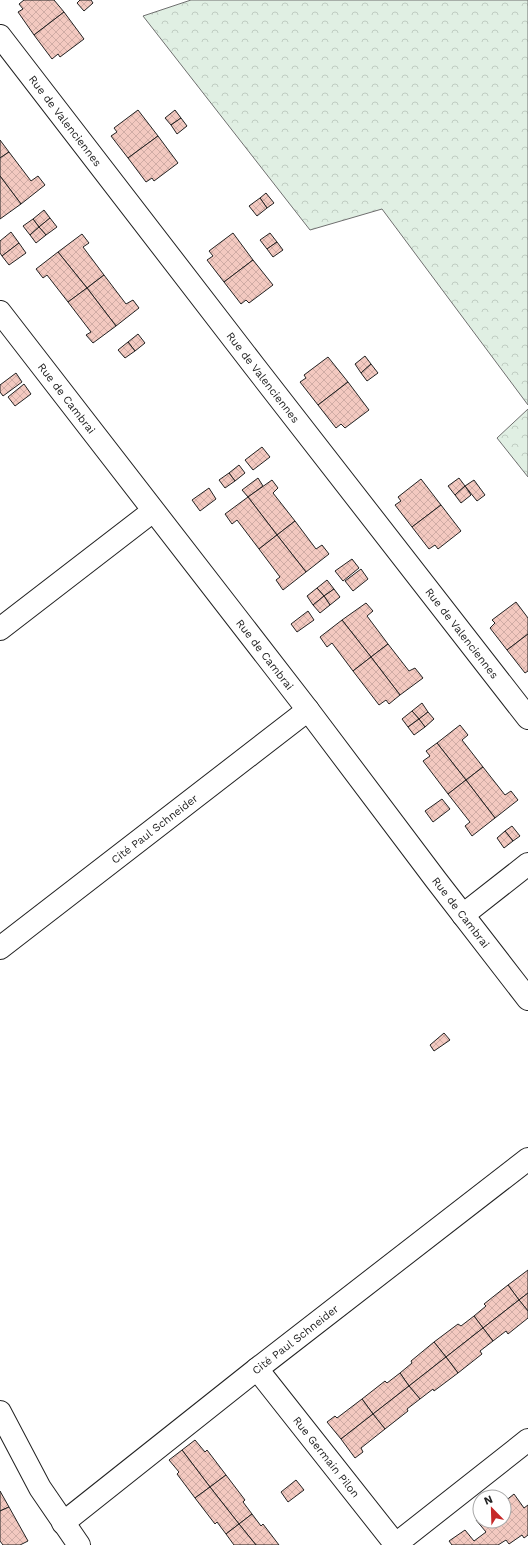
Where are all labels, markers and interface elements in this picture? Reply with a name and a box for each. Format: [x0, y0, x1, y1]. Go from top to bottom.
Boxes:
street label: Rue de Valenciennes [26, 73, 104, 169]
street label: Rue de Valenciennes [224, 330, 302, 426]
street label: Rue de Cambrai [35, 361, 98, 436]
street label: Rue de Valenciennes [422, 586, 501, 682]
street label: Rue de Cambrai [233, 617, 296, 693]
street label: Cité Paul Schneider [109, 791, 201, 867]
street label: Rue de Cambrai [429, 875, 492, 951]
street label: Cité Paul Schneider [250, 1302, 342, 1377]
street label: Rue Germain Pilon [290, 1414, 362, 1500]
north arrow [472, 1489, 512, 1529]
text: N [482, 1493, 495, 1508]

